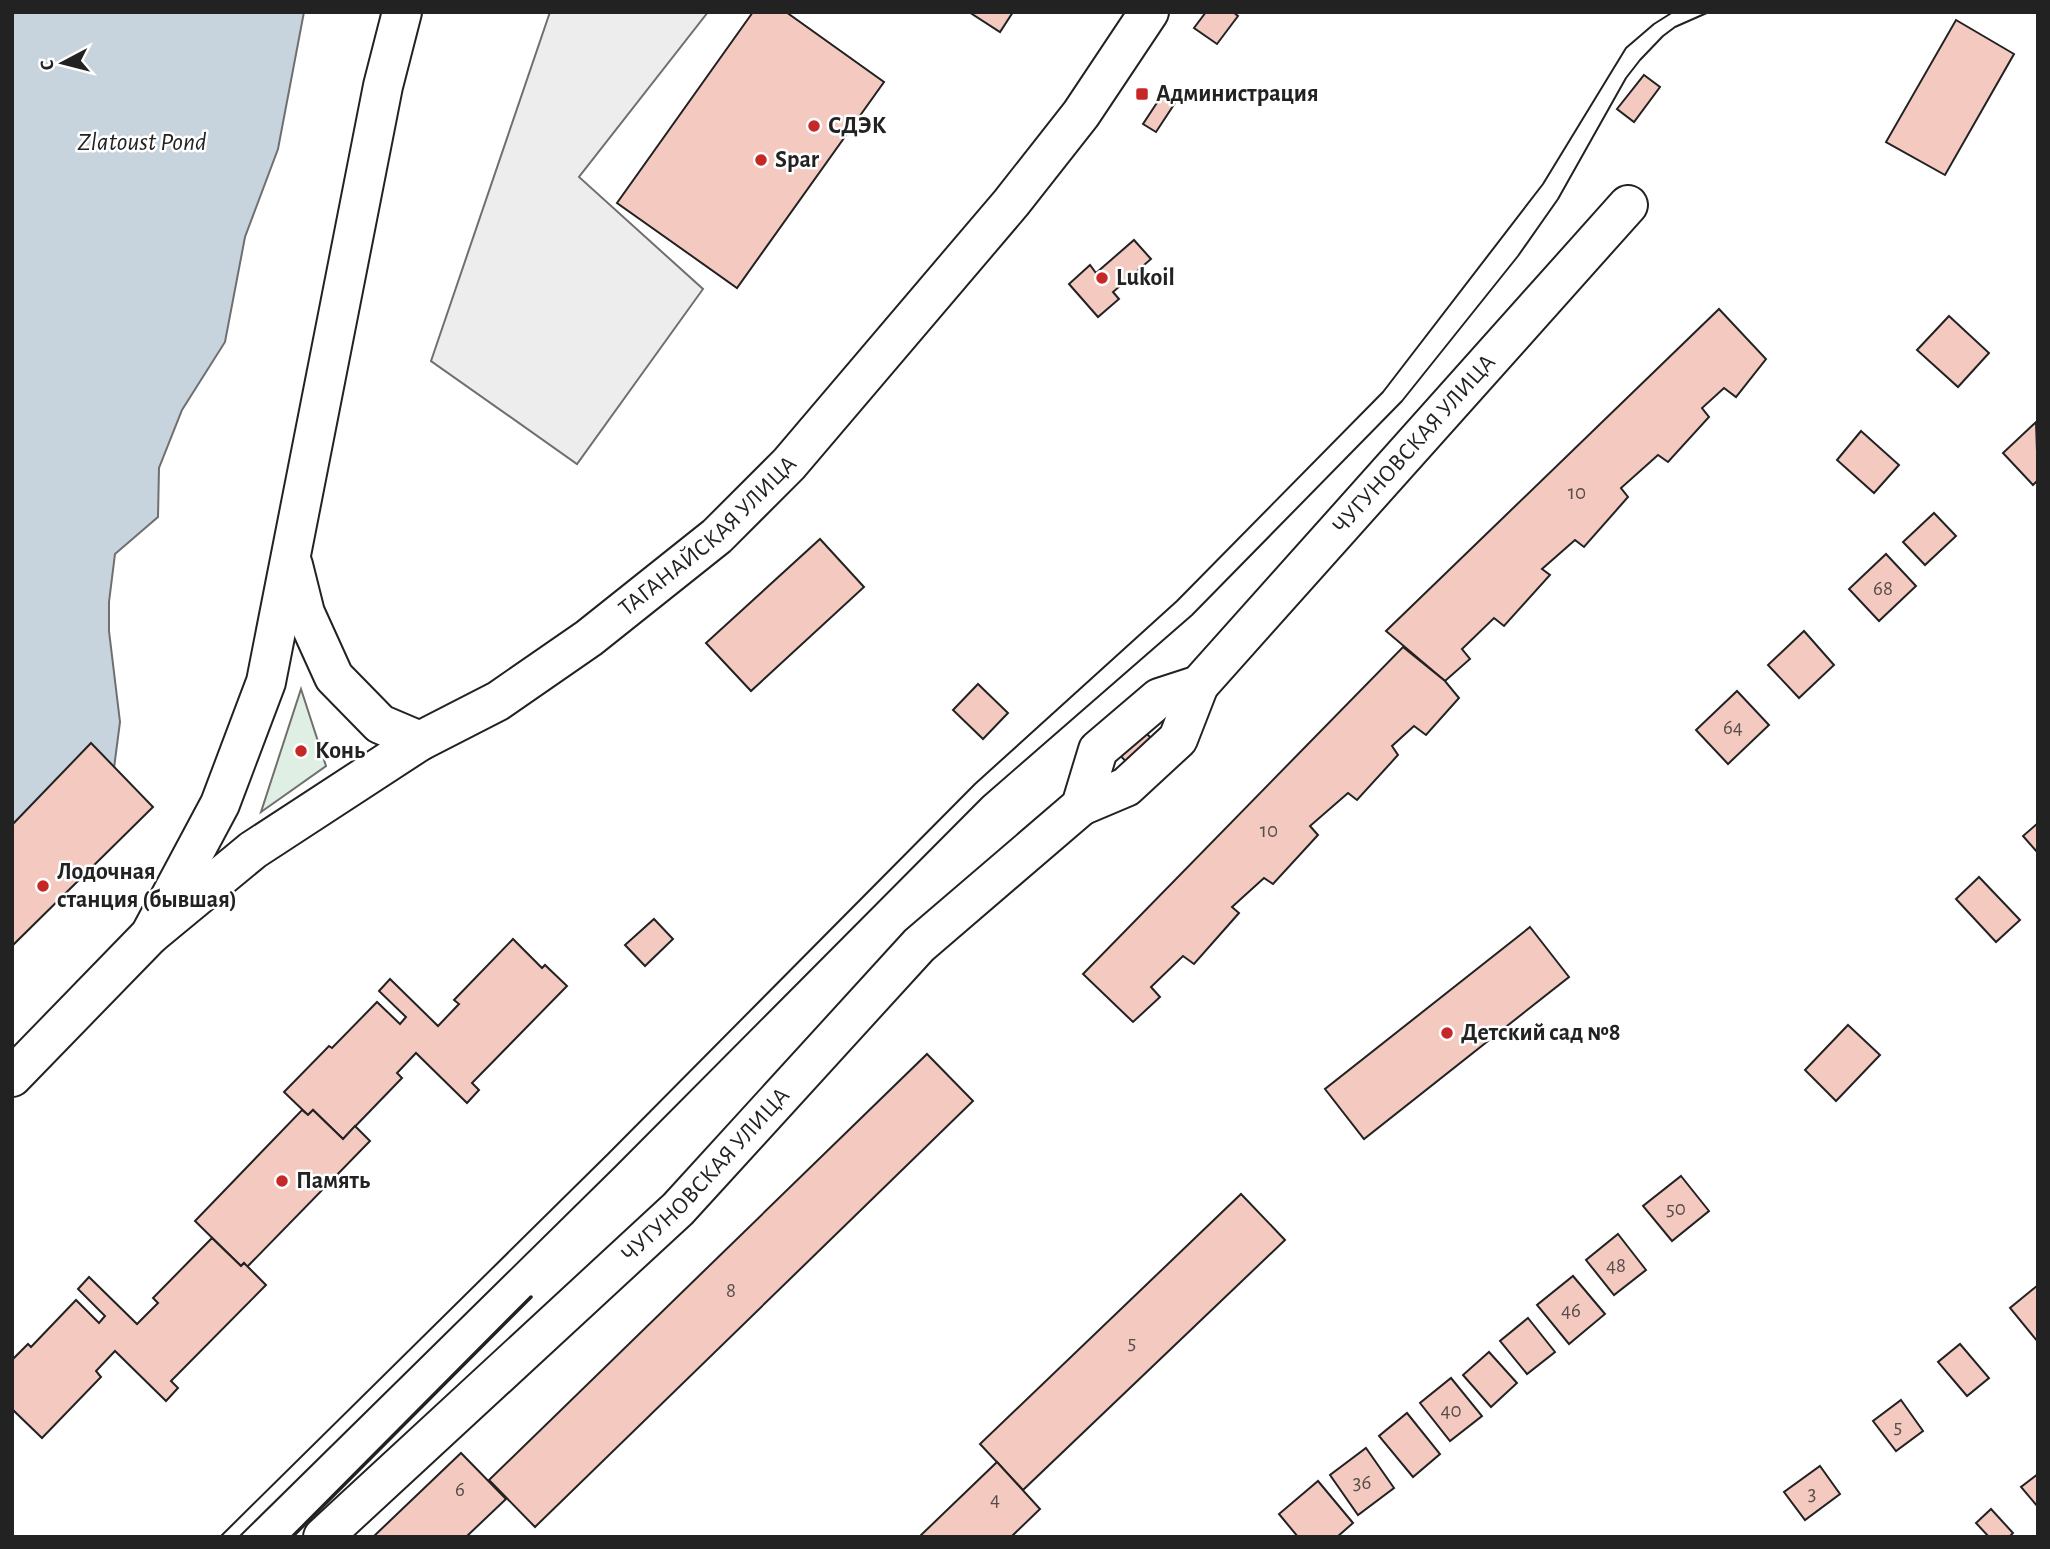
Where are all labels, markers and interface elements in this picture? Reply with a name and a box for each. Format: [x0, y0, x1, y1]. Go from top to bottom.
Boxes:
north arrow [28, 28, 98, 98]
text: С [38, 59, 58, 71]
place label: Администрация [1156, 82, 1319, 106]
marker: Администрация [1134, 86, 1150, 102]
place label: СДЭК [828, 114, 887, 138]
marker: СДЭК [806, 118, 822, 134]
water label: Zlatoust Pond [78, 129, 207, 155]
place label: Spar [775, 148, 820, 172]
marker: Spar [753, 152, 769, 168]
place label: Lukoil [1116, 266, 1175, 290]
marker: Lukoil [1094, 270, 1110, 286]
street label: ЧУГУНОВСКАЯ УЛИЦА [1328, 350, 1500, 538]
street label: ТАГАНАЙСКАЯ УЛИЦА [615, 452, 801, 621]
house number: 10 [1568, 482, 1586, 503]
house number: 68 [1873, 578, 1893, 599]
house number: 64 [1723, 717, 1743, 738]
place label: Конь [315, 739, 365, 763]
marker: Конь [293, 743, 309, 759]
house number: 10 [1260, 820, 1278, 841]
place label: Лодочная станция (бывшая) [57, 860, 237, 912]
marker: Лодочная станция (бывшая) [35, 878, 51, 894]
place label: Детский сад №8 [1461, 1021, 1621, 1045]
marker: Детский сад №8 [1439, 1025, 1455, 1041]
street label: ЧУГУНОВСКАЯ УЛИЦА [617, 1083, 794, 1267]
place label: Память [296, 1169, 370, 1193]
marker: Память [274, 1173, 290, 1189]
house number: 50 [1666, 1198, 1686, 1219]
house number: 48 [1606, 1255, 1626, 1276]
house number: 8 [726, 1280, 736, 1301]
house number: 46 [1561, 1300, 1581, 1321]
house number: 5 [1128, 1332, 1136, 1353]
house number: 40 [1440, 1400, 1462, 1421]
house number: 5 [1894, 1416, 1902, 1437]
house number: 36 [1353, 1472, 1371, 1493]
house number: 6 [455, 1479, 465, 1500]
house number: 3 [1808, 1483, 1816, 1504]
house number: 4 [990, 1489, 1000, 1510]

